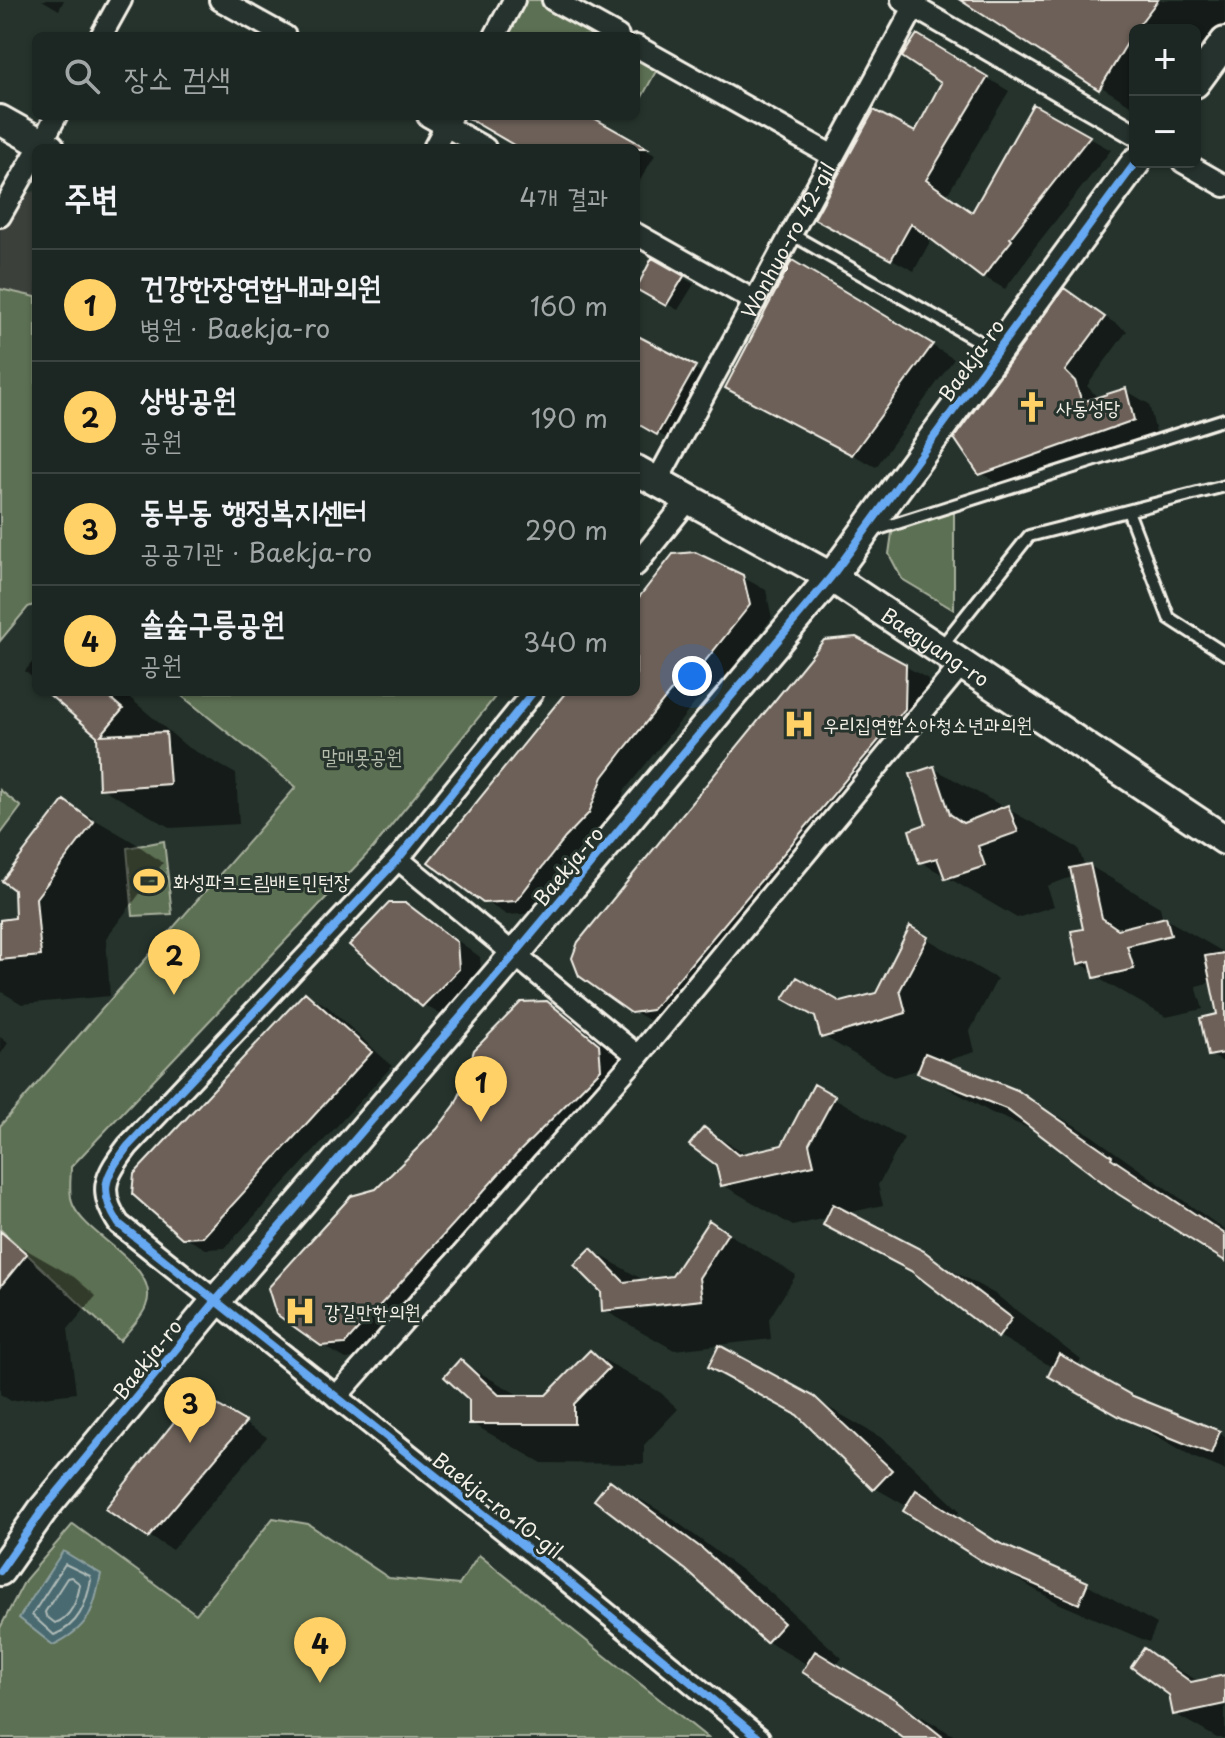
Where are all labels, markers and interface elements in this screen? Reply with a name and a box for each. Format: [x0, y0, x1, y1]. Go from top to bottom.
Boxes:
map controls [1129, 24, 1201, 168]
button: + [1129, 24, 1201, 96]
search box [32, 32, 640, 120]
icon: search [60, 54, 104, 98]
text: 장소 검색 [124, 54, 230, 99]
button: − [1129, 96, 1201, 168]
street label: Wonhyo-ro 42-gil [733, 157, 842, 324]
text: 주변 [64, 170, 119, 222]
text: 4개 결과 [520, 177, 608, 216]
text: 건강한장연합내과의원 [140, 263, 381, 308]
text: 1 [84, 286, 96, 325]
text: 160 m [530, 286, 608, 325]
text: 병원 · Baekja-ro [140, 308, 330, 347]
street label: Baekja-ro [931, 313, 1011, 407]
text: 상방공원 [140, 375, 237, 420]
church icon: 사동성당 [1015, 390, 1049, 424]
place label: 사동성당 [1056, 392, 1120, 422]
text: 2 [81, 398, 99, 437]
text: 190 m [531, 398, 608, 437]
text: 공원 [140, 420, 182, 459]
text: 동부동 행정복지센터 [140, 487, 367, 532]
text: 3 [81, 510, 99, 549]
text: 290 m [525, 510, 608, 549]
text: 공공기관 · Baekja-ro [140, 532, 372, 571]
text: 솔숲구릉공원 [140, 599, 285, 644]
street label: Baegyang-ro [875, 600, 996, 694]
text: 4 [81, 622, 99, 661]
text: 340 m [523, 622, 608, 661]
text: 공원 [140, 644, 182, 683]
your location [672, 656, 712, 696]
hospital icon: 우리집연합소아청소년과의원 [782, 707, 816, 741]
place label: 우리집연합소아청소년과의원 [823, 709, 1032, 739]
park label: 말매못공원 [322, 741, 402, 771]
street label: Baekja-ro [526, 820, 610, 912]
sports icon: 화성파크드림배트민턴장 [132, 864, 166, 898]
place label: 화성파크드림배트민턴장 [173, 866, 350, 896]
pin: 2 [148, 929, 200, 995]
pin: 1 [455, 1056, 507, 1122]
hospital icon: 강길만한의원 [283, 1294, 317, 1328]
place label: 강길만한의원 [324, 1296, 421, 1326]
street label: Baekja-ro [105, 1312, 189, 1406]
pin: 3 [164, 1377, 216, 1443]
street label: Baekja-ro 10-gil [427, 1445, 569, 1565]
pin: 4 [294, 1617, 346, 1683]

